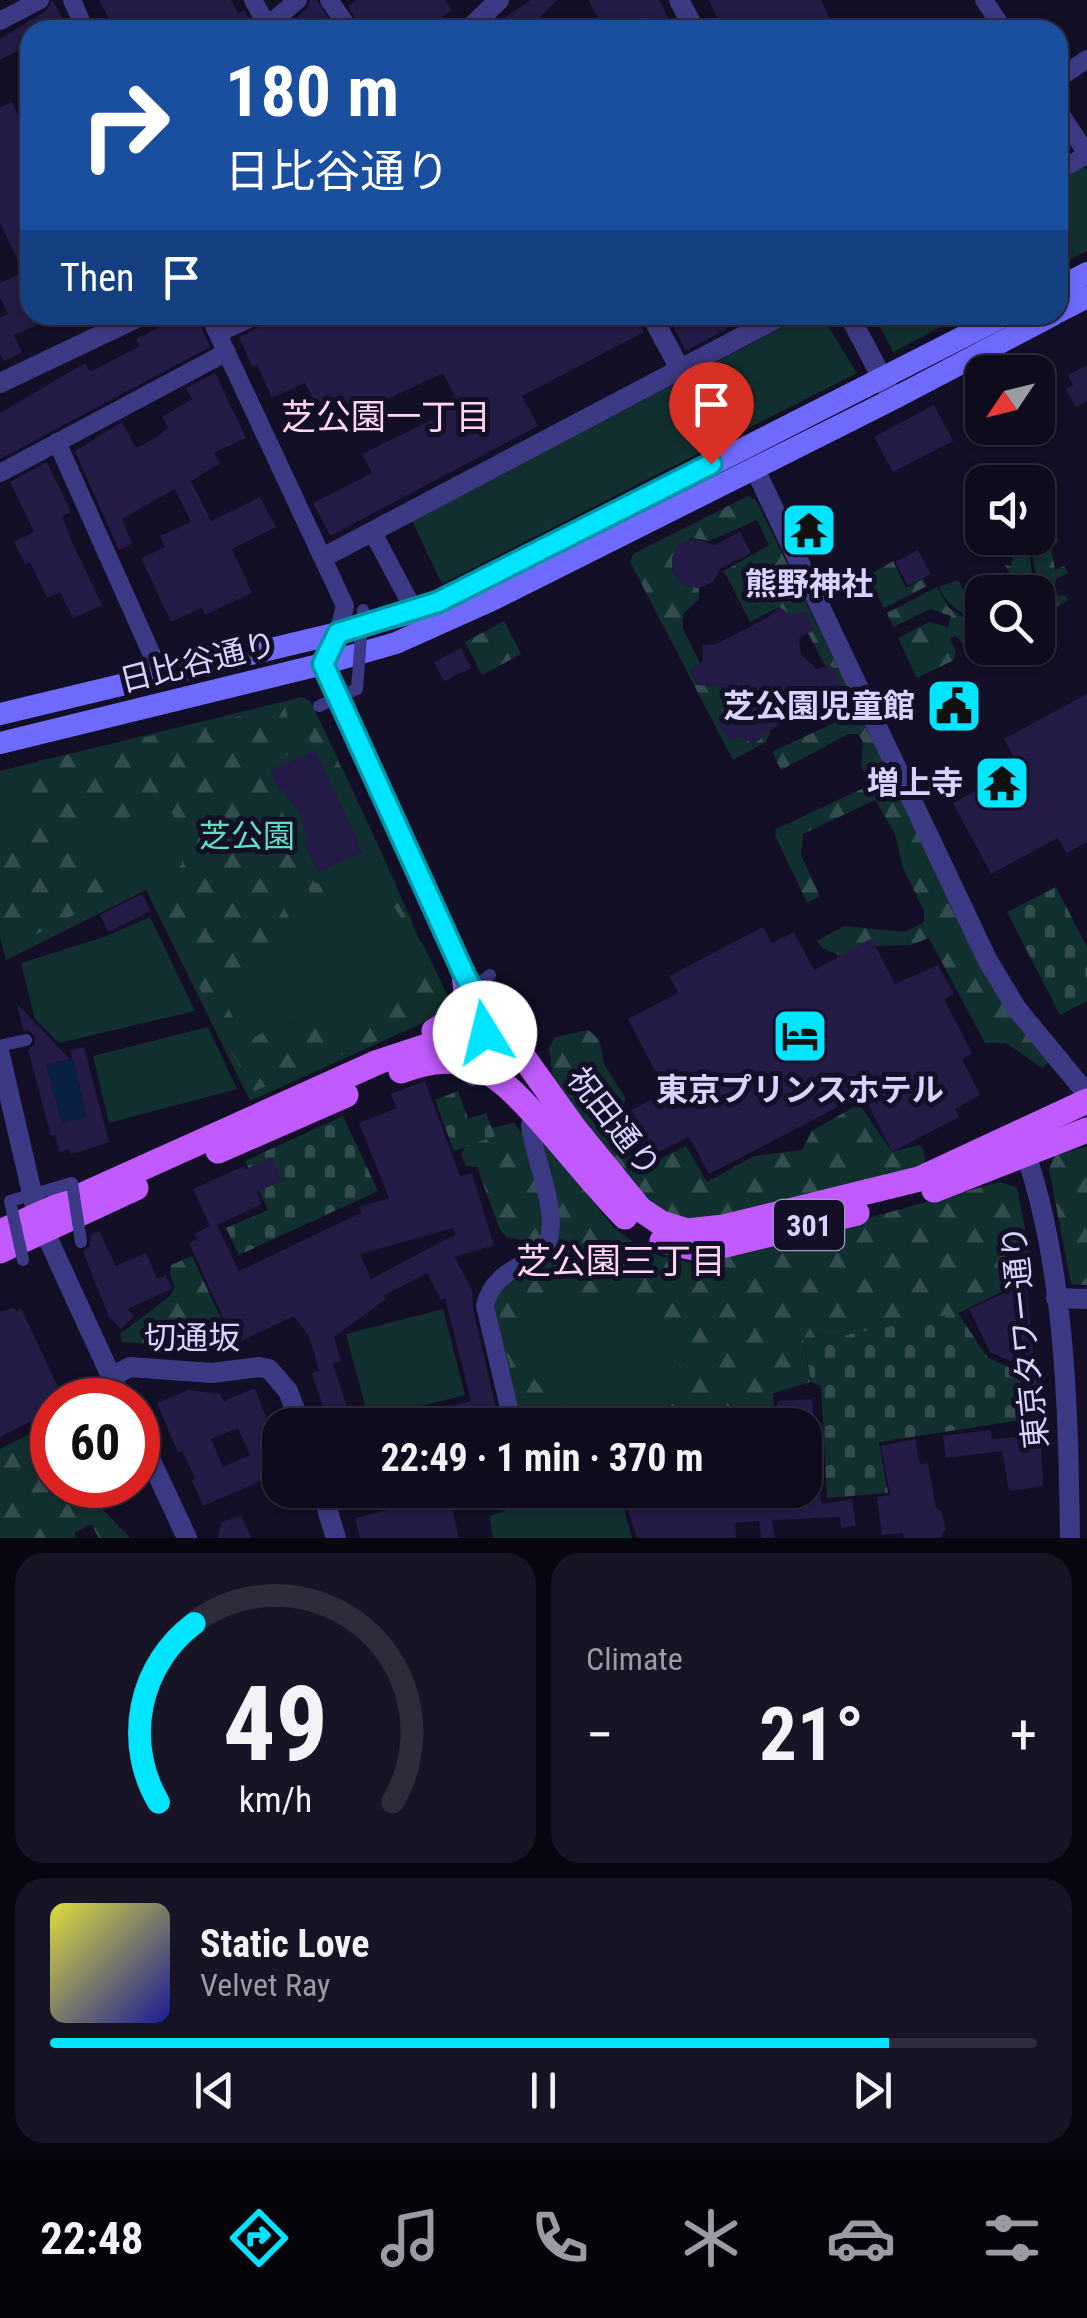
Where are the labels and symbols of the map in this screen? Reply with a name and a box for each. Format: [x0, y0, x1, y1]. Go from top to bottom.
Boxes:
north arrow [965, 355, 1055, 445]
pin [669, 362, 754, 465]
district label: 芝公園一丁目 [281, 397, 491, 438]
temple icon: 熊野神社 [779, 500, 839, 560]
place label: 熊野神社 [745, 565, 873, 603]
street label: 日比谷通り [116, 624, 280, 700]
public building icon: 芝公園児童館 [924, 676, 984, 736]
place label: 芝公園児童館 [723, 687, 915, 725]
temple icon: 増上寺 [972, 753, 1032, 813]
place label: 増上寺 [867, 764, 963, 802]
park label: 芝公園 [199, 817, 295, 855]
position arrow [433, 981, 537, 1085]
hotel icon: 東京プリンスホテル [770, 1006, 830, 1066]
street label: 祝田通り [560, 1060, 668, 1184]
place label: 東京プリンスホテル [656, 1071, 944, 1109]
road number: 301 [774, 1200, 844, 1250]
street label: 東京タワー通り [994, 1224, 1056, 1450]
district label: 芝公園三丁目 [516, 1241, 726, 1282]
street label: 切通坂 [144, 1319, 240, 1357]
speed limit sign: 60 [30, 1378, 160, 1508]

